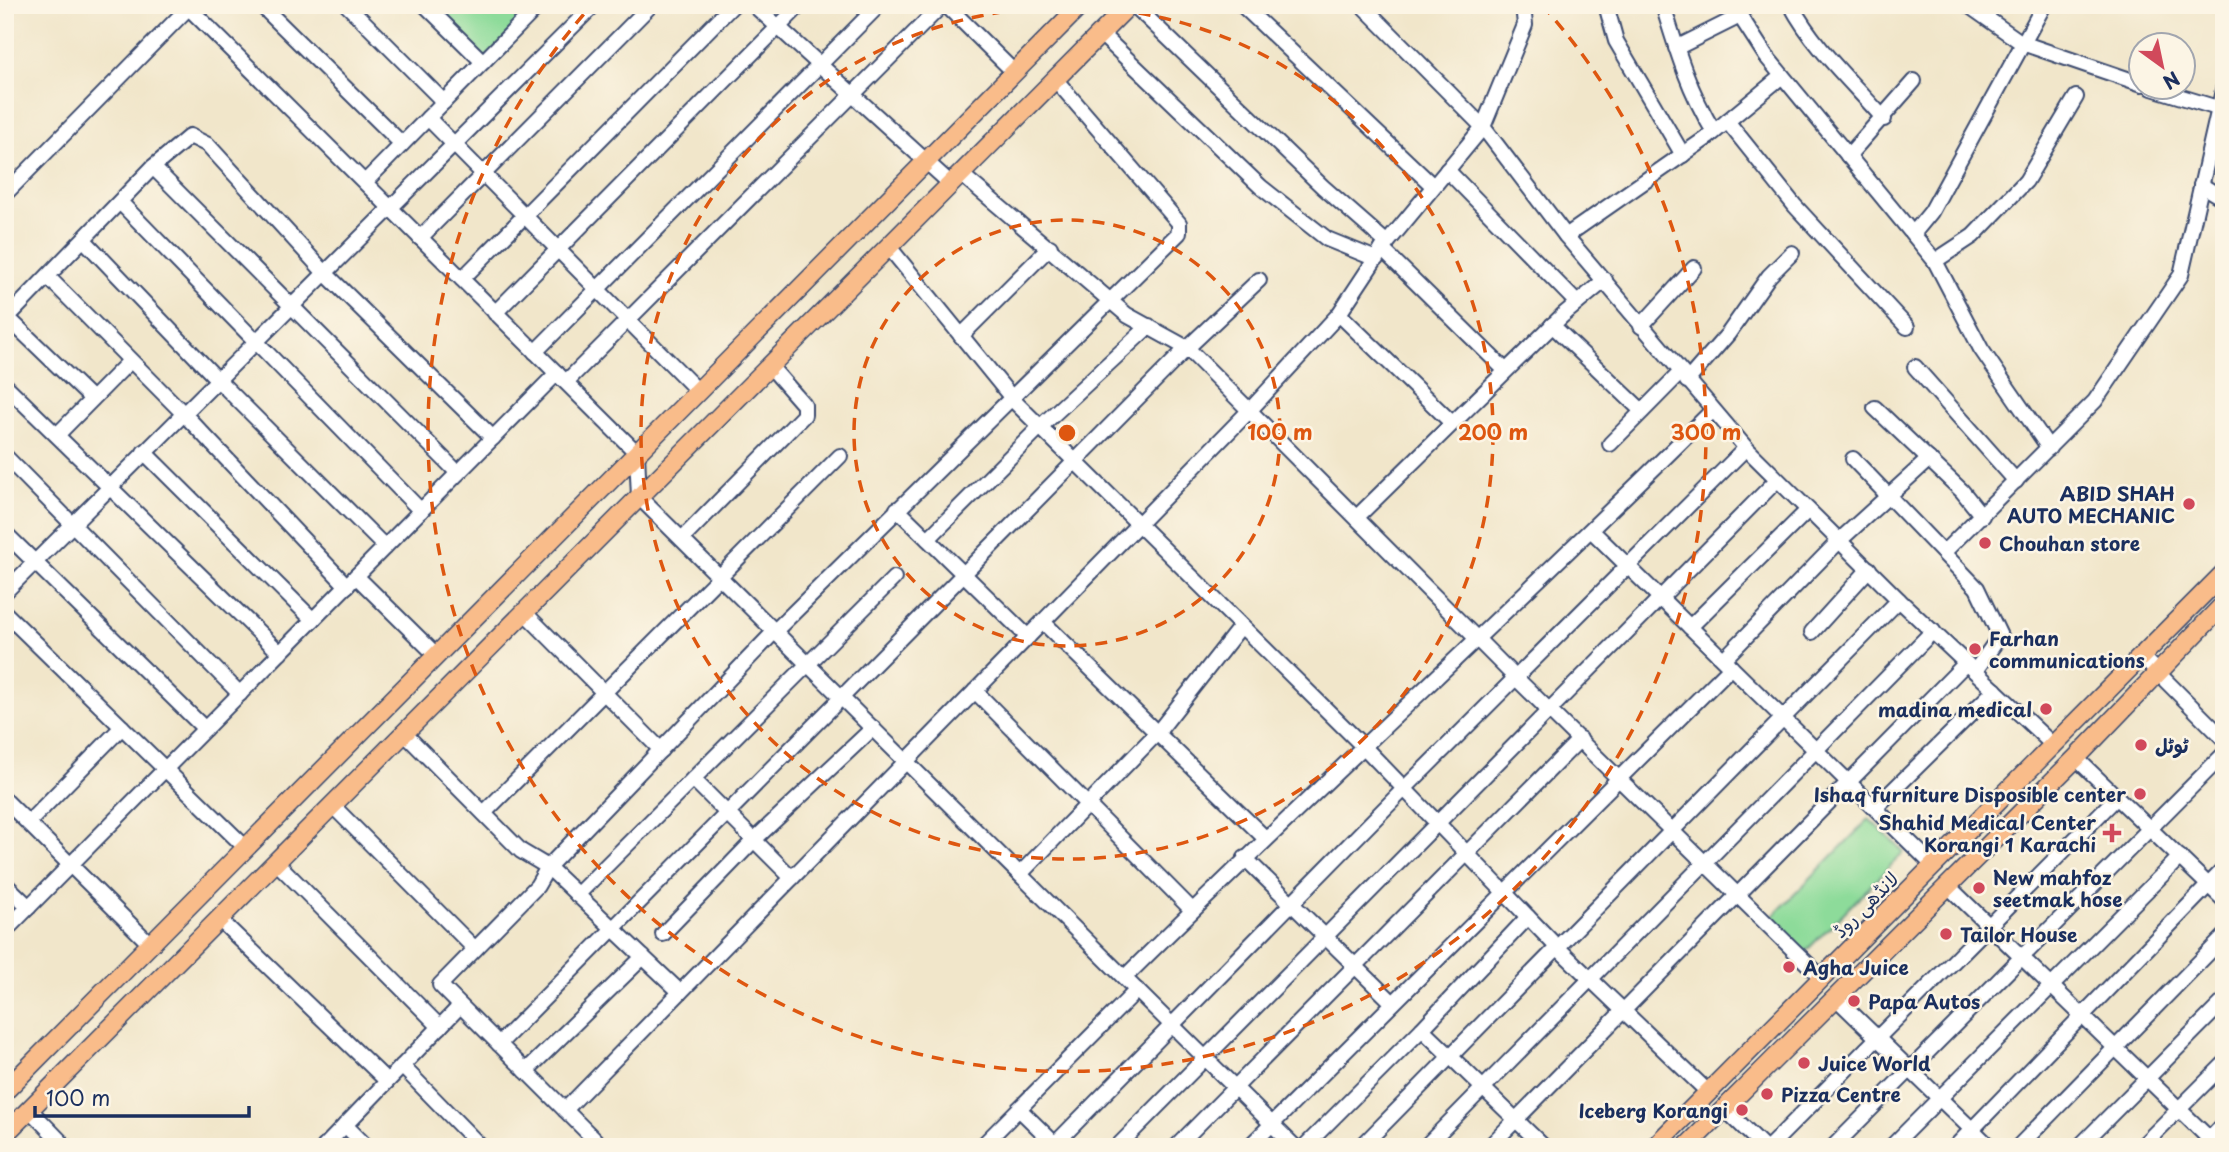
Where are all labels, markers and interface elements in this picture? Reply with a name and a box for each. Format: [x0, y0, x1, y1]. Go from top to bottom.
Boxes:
north arrow [2128, 32, 2198, 102]
text: N [2158, 65, 2186, 97]
text: 100 m [1247, 415, 1313, 447]
text: 200 m [1458, 415, 1528, 447]
text: 300 m [1671, 415, 1741, 447]
centre of rings [1055, 421, 1079, 445]
place label: ABID SHAH AUTO MECHANIC [2007, 479, 2175, 529]
marker: ABID SHAH AUTO MECHANIC [2181, 496, 2197, 512]
place label: Chouhan store [1999, 529, 2140, 557]
marker: Chouhan store [1977, 535, 1993, 551]
place label: Farhan communications [1989, 624, 2145, 674]
marker: Farhan communications [1967, 641, 1983, 657]
place label: madina medical [1878, 695, 2032, 723]
marker: madina medical [2038, 701, 2054, 717]
place label: ٹوٹل [2155, 731, 2189, 759]
marker: ٹوٹل [2133, 737, 2149, 753]
place label: Ishaq furniture Disposible center [1814, 780, 2126, 808]
marker: Ishaq furniture Disposible center [2132, 786, 2148, 802]
place label: Shahid Medical Center Korangi 1 Karachi [1879, 808, 2096, 858]
marker: Shahid Medical Center Korangi 1 Karachi [2102, 823, 2122, 843]
place label: New mahfoz seetmak hose [1993, 863, 2123, 913]
street label: لانڈھی روڈ [1826, 865, 1904, 943]
marker: New mahfoz seetmak hose [1971, 880, 1987, 896]
place label: Tailor House [1960, 920, 2077, 948]
marker: Tailor House [1938, 926, 1954, 942]
place label: Agha Juice [1802, 953, 1909, 981]
marker: Agha Juice [1781, 959, 1797, 975]
place label: Papa Autos [1868, 987, 1980, 1015]
marker: Papa Autos [1846, 993, 1862, 1009]
place label: Juice World [1818, 1049, 1931, 1077]
marker: Juice World [1796, 1055, 1812, 1071]
scale bar [35, 1075, 248, 1119]
place label: Pizza Centre [1781, 1080, 1901, 1108]
text: 100 m [46, 1081, 110, 1113]
marker: Pizza Centre [1759, 1086, 1775, 1102]
place label: Iceberg Korangi [1578, 1096, 1728, 1124]
marker: Iceberg Korangi [1734, 1102, 1750, 1118]

